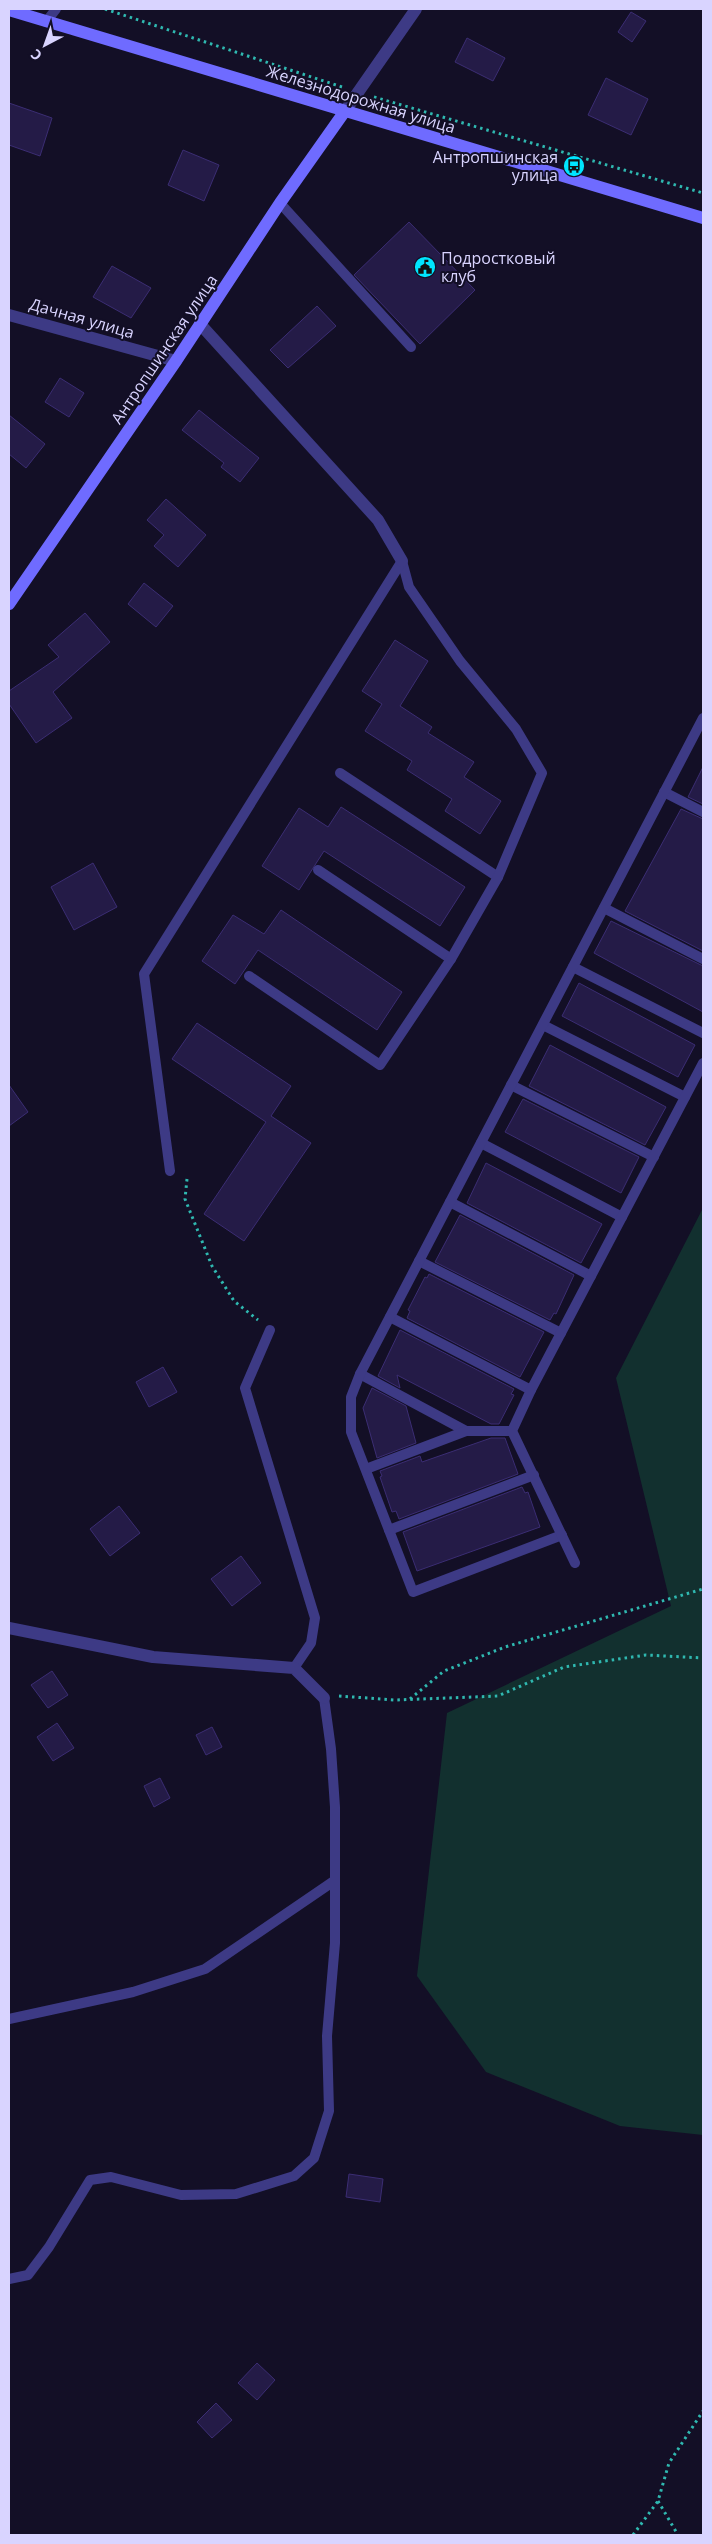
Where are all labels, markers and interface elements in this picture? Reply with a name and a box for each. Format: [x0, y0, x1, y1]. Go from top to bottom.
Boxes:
north arrow [20, 20, 70, 70]
text: С [26, 45, 46, 65]
street label: Железнодорожная улица [264, 60, 458, 138]
place label: Антропшинская улица [433, 146, 558, 186]
bus stop icon: Антропшинская улица [562, 154, 586, 178]
place label: Подростковый клуб [441, 247, 556, 287]
public building icon: Подростковый клуб [413, 255, 437, 279]
street label: Антропшинская улица [106, 270, 222, 428]
street label: Дачная улица [27, 293, 137, 343]

